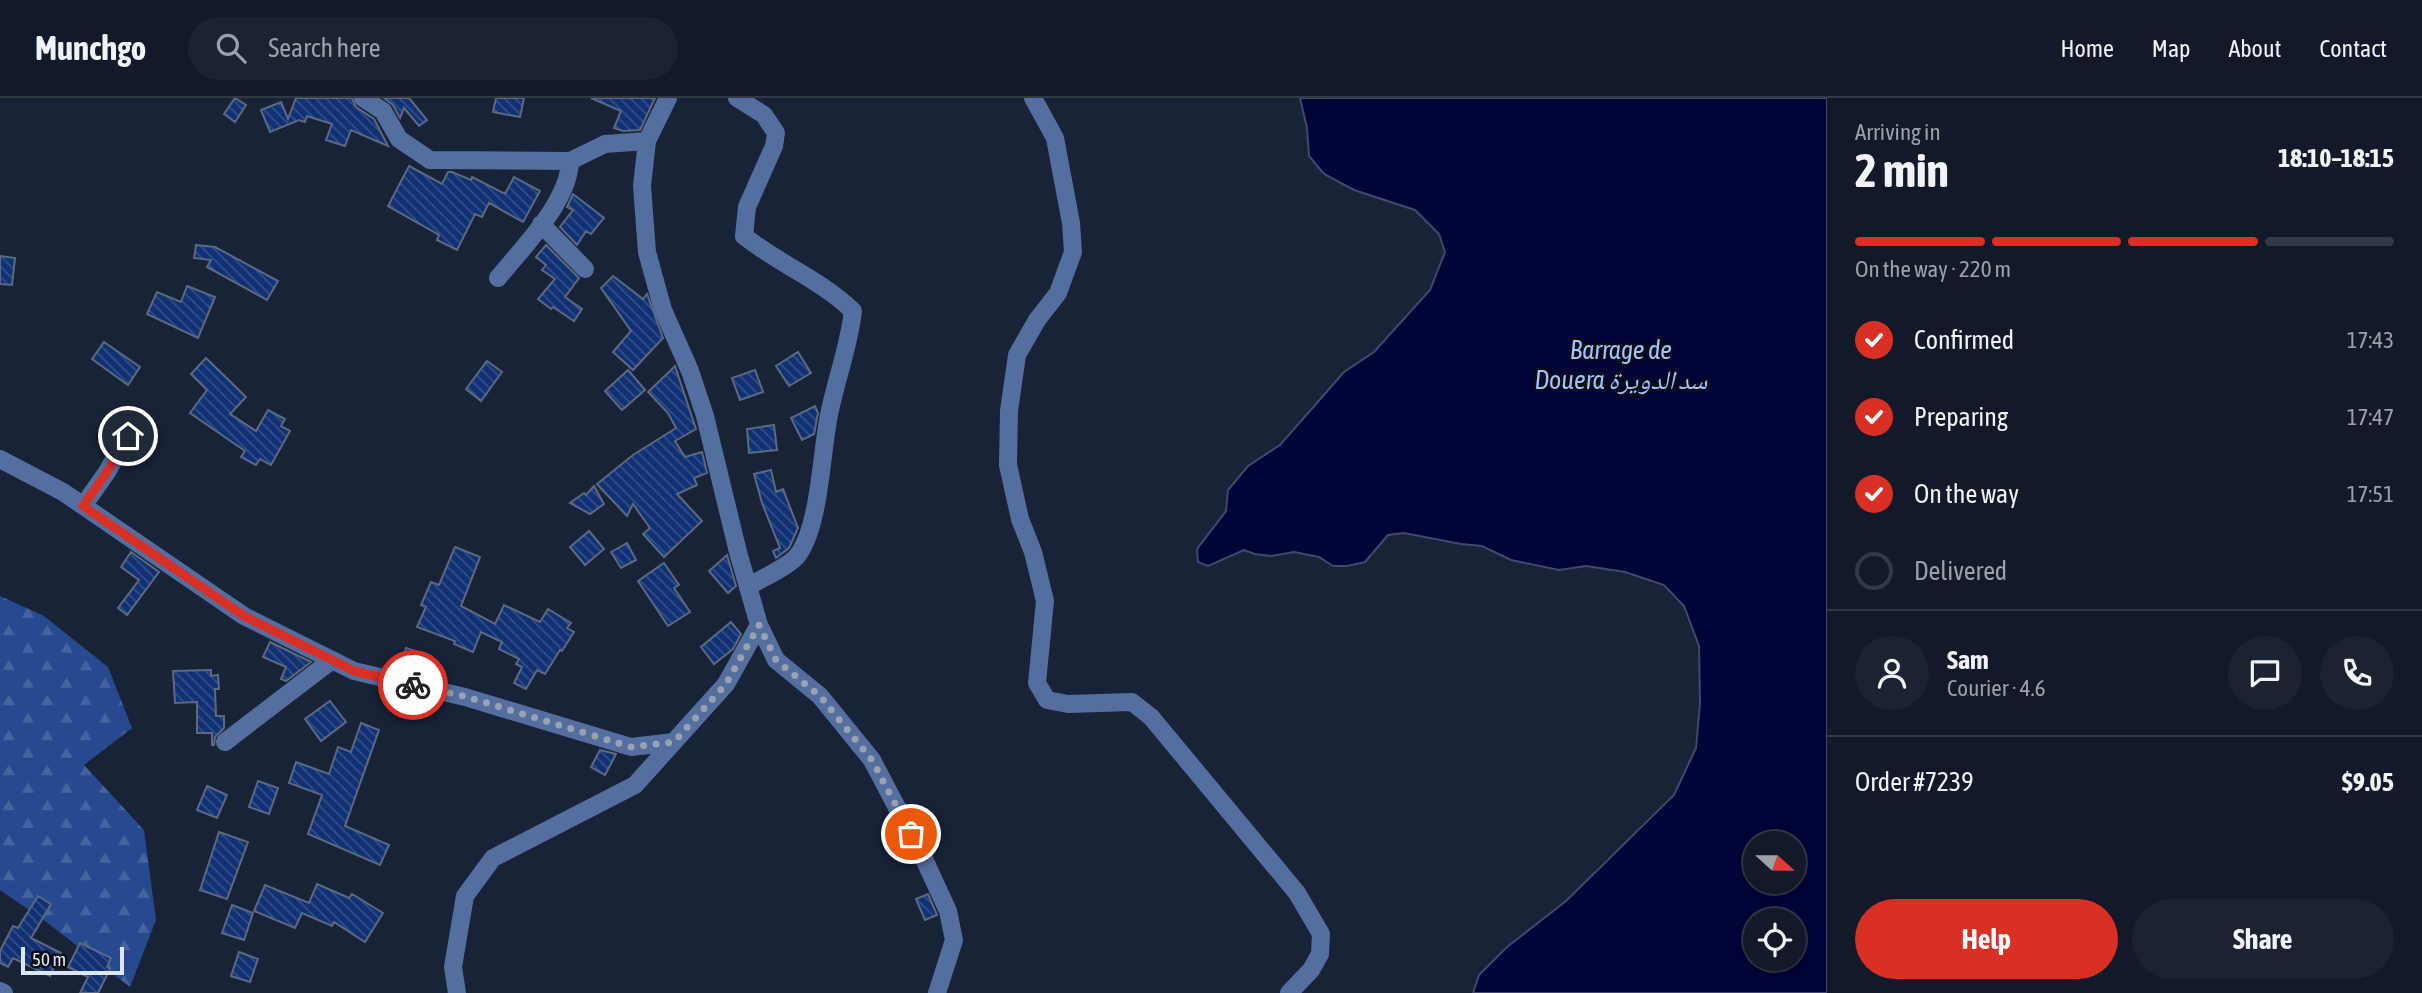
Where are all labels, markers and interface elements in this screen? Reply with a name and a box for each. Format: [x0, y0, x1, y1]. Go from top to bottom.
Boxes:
search box [188, 17, 678, 80]
text: Munchgo [35, 29, 146, 67]
icon: search [212, 29, 250, 67]
text: Search here [268, 33, 380, 63]
text: Home [2060, 35, 2114, 62]
text: Map [2152, 35, 2190, 62]
text: About [2228, 35, 2281, 62]
text: Contact [2319, 35, 2387, 62]
text: Arriving in [1855, 119, 1941, 145]
text: 18:10–18:15 [2278, 143, 2394, 173]
text: 2 min [1855, 144, 1949, 197]
text: On the way · 220 m [1855, 256, 2011, 282]
icon: check [1855, 321, 1893, 359]
text: Confirmed [1914, 325, 2014, 355]
text: 17:43 [2347, 327, 2394, 353]
water label: Barrage de Douera سد الدويرة [1535, 335, 1707, 395]
icon: check [1855, 398, 1893, 436]
text: Preparing [1914, 402, 2008, 432]
text: 17:47 [2347, 404, 2394, 430]
pin [98, 406, 158, 466]
icon: home [109, 417, 147, 455]
icon: check [1855, 475, 1893, 513]
text: On the way [1914, 479, 2019, 509]
text: 17:51 [2347, 481, 2394, 507]
text: Delivered [1914, 556, 2007, 586]
button: person [1855, 636, 1929, 710]
button: chat [2228, 636, 2302, 710]
button: phone [2320, 636, 2394, 710]
text: Sam [1947, 645, 1989, 675]
courier [378, 650, 448, 720]
icon: bike [394, 666, 432, 704]
text: Courier · 4.6 [1947, 675, 2046, 701]
text: Order #7239 [1855, 767, 1974, 797]
text: $9.05 [2342, 767, 2394, 797]
pin [881, 804, 941, 864]
icon: bag [892, 815, 930, 853]
north arrow [1743, 831, 1806, 894]
map controls [1743, 831, 1806, 971]
button: Help [1855, 899, 2118, 979]
button: Share [2132, 899, 2394, 979]
button: locate [1743, 908, 1806, 971]
scale bar [21, 944, 124, 976]
text: 50 m [32, 948, 66, 970]

